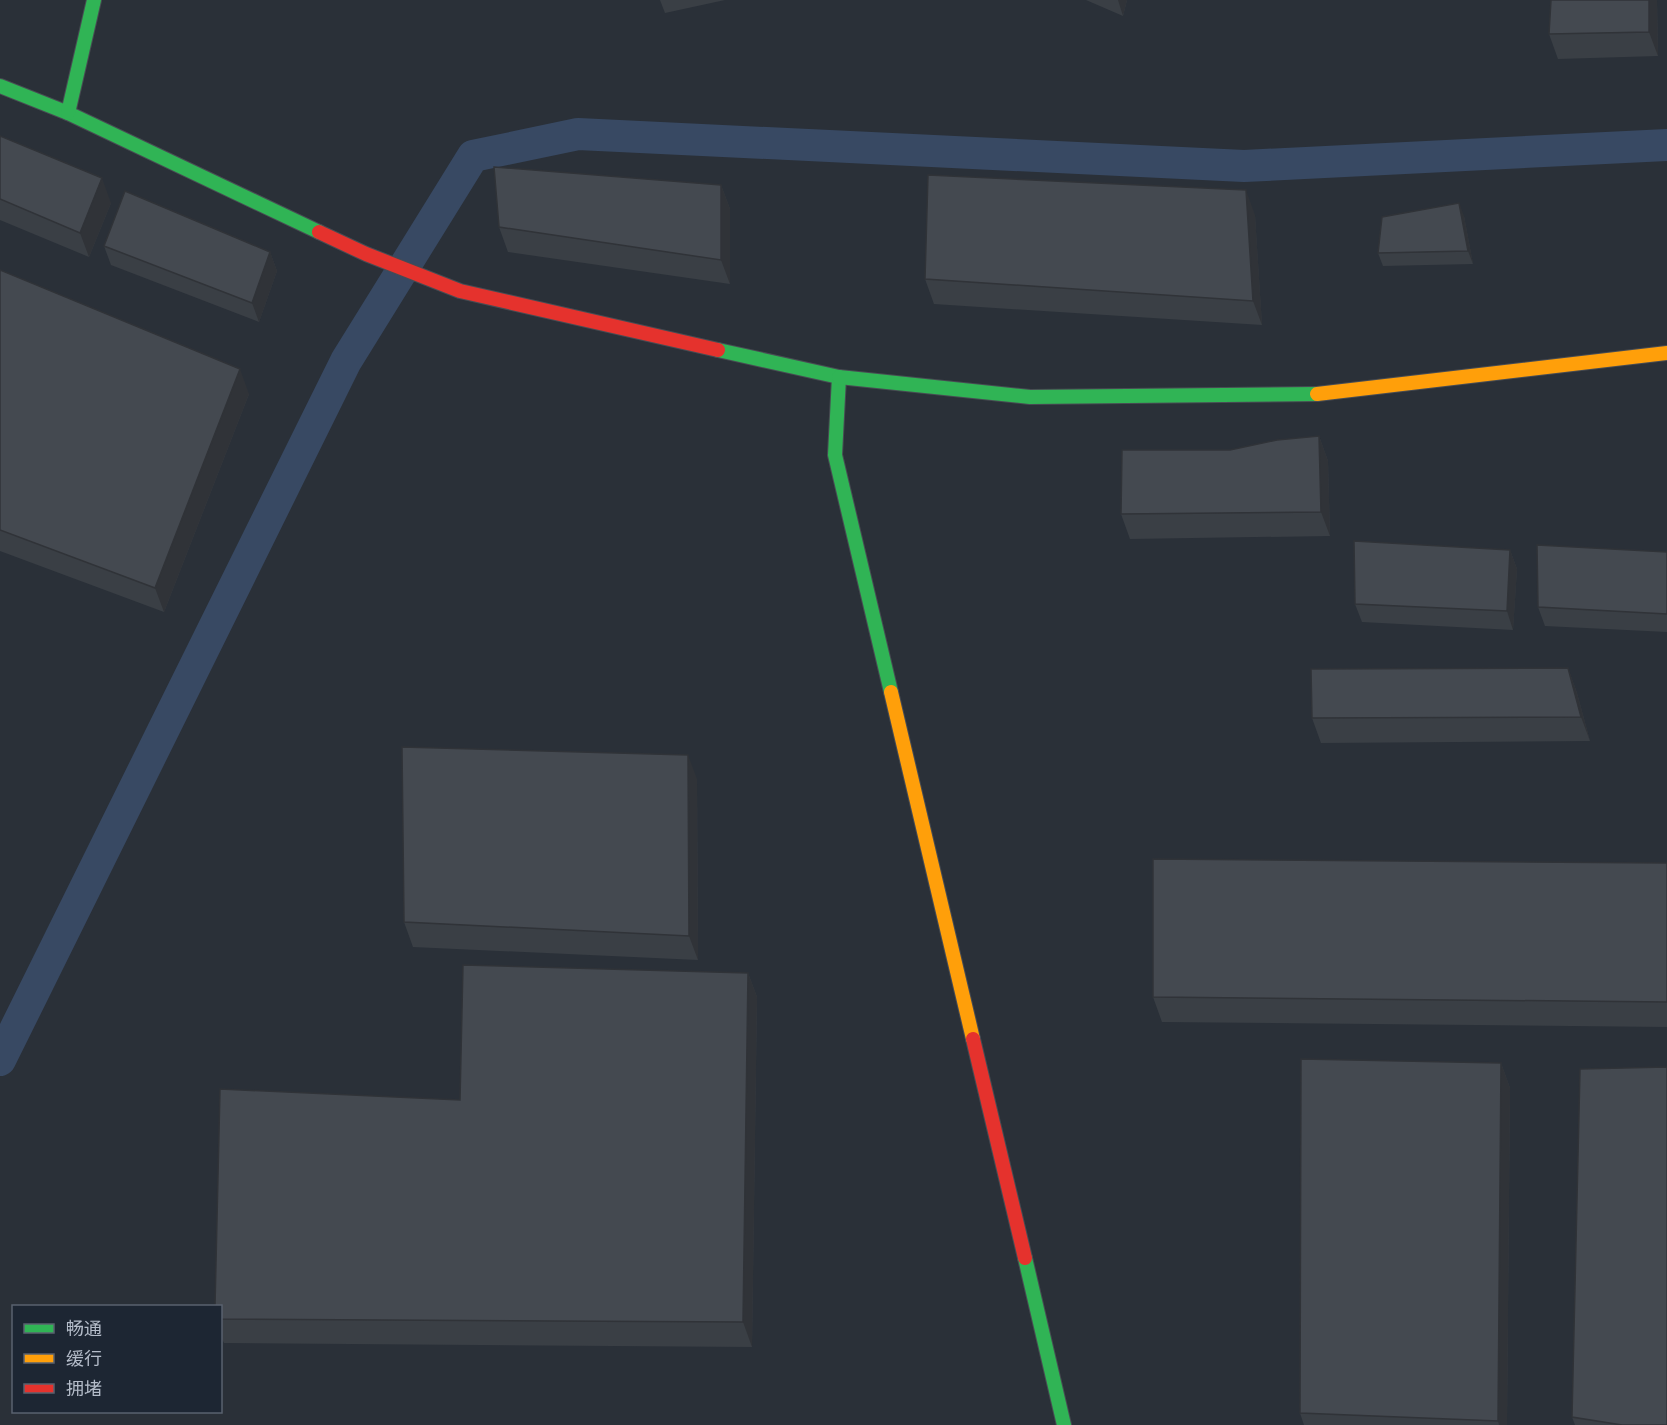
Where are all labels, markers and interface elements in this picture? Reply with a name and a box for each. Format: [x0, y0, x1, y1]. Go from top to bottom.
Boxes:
legend [12, 1305, 222, 1413]
text: 畅通 [66, 1318, 102, 1340]
text: 缓行 [66, 1348, 102, 1370]
text: 拥堵 [66, 1378, 102, 1400]

